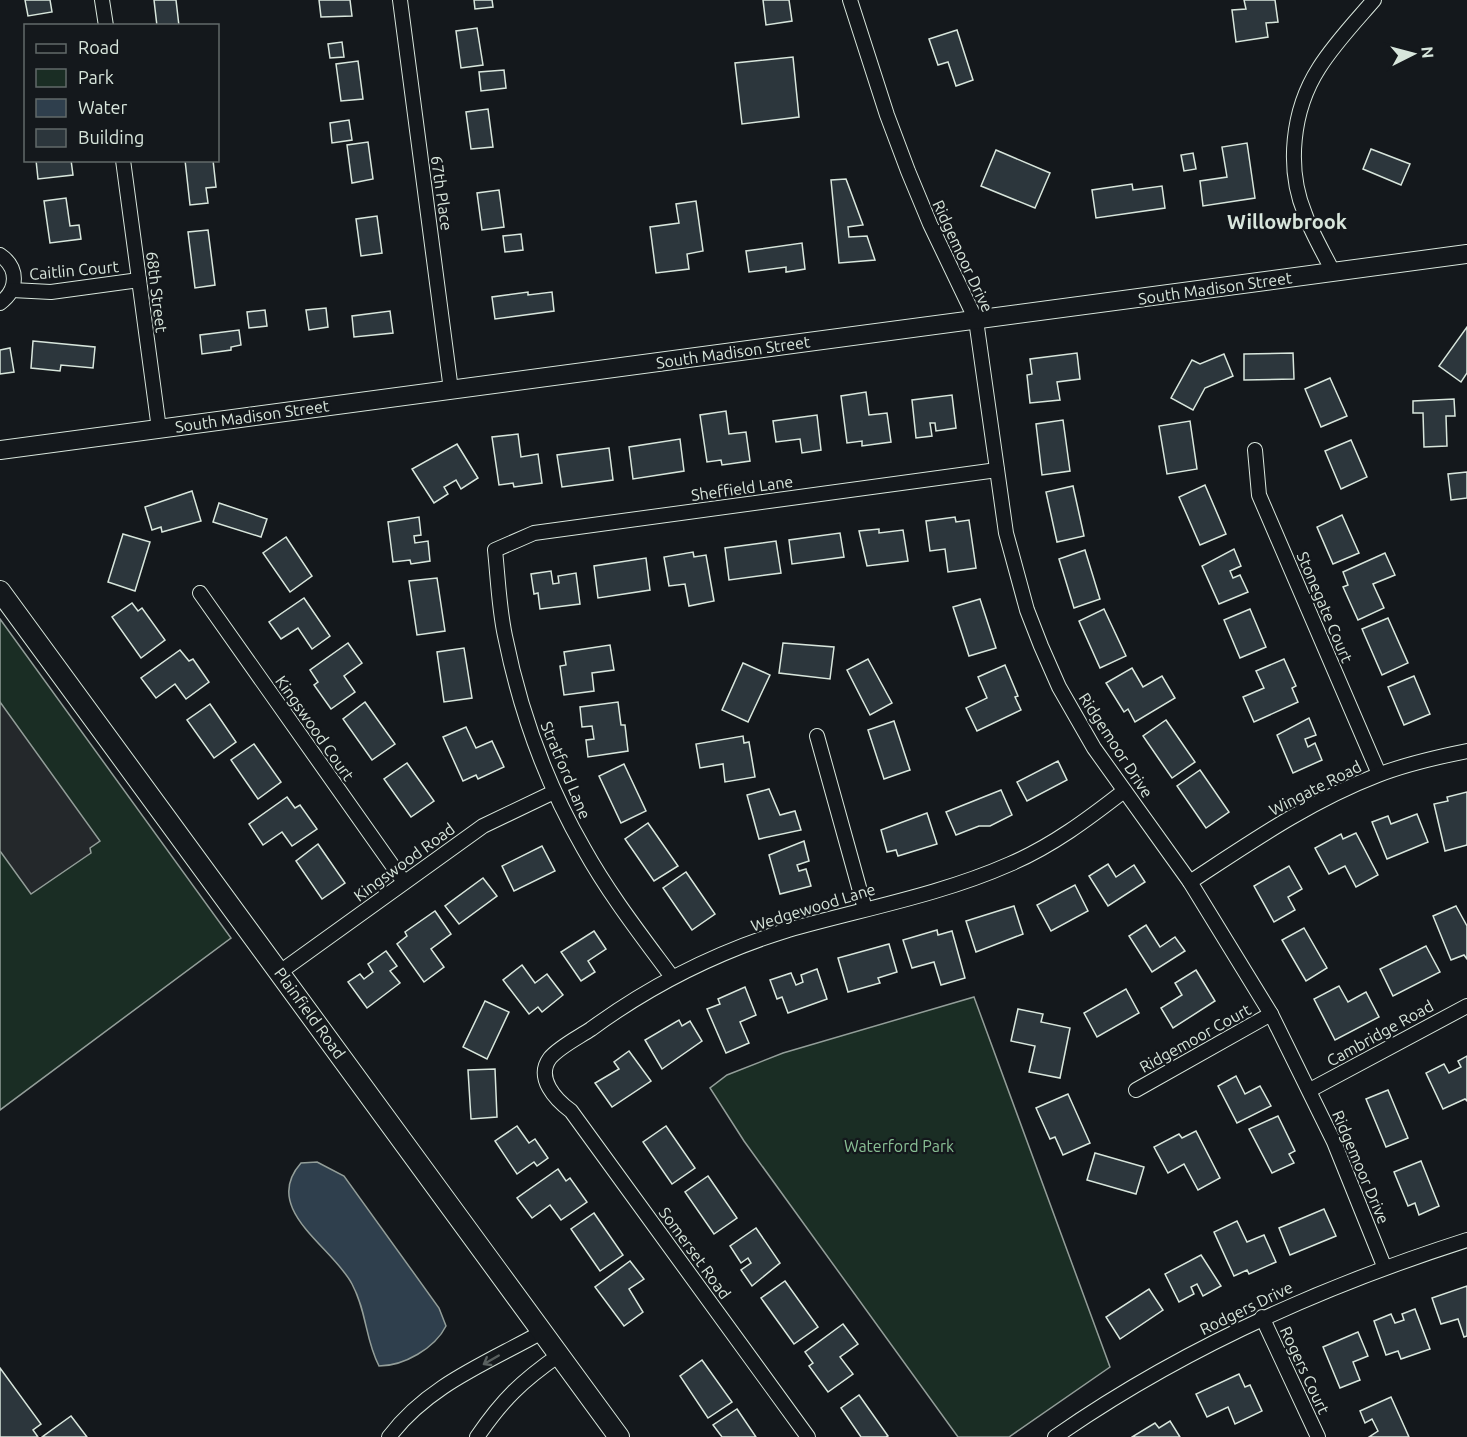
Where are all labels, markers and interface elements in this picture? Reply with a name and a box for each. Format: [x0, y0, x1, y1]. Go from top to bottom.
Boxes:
legend [24, 24, 219, 162]
north arrow [1383, 24, 1443, 84]
text: Road [78, 37, 120, 57]
text: N [1418, 46, 1437, 59]
text: Park [78, 67, 114, 87]
text: Water [78, 97, 128, 117]
text: Building [78, 127, 144, 147]
street label: 67th Place [428, 154, 456, 232]
street label: Ridgemoor Drive [929, 197, 997, 315]
district label: Willowbrook [1227, 210, 1347, 233]
street label: 68th Street [143, 250, 171, 334]
street label: Caitlin Court [29, 257, 120, 283]
street label: South Madison Street [1137, 268, 1294, 308]
street label: South Madison Street [655, 332, 812, 372]
street label: South Madison Street [174, 396, 331, 436]
street label: Sheffield Lane [690, 472, 794, 504]
street label: Stonegate Court [1294, 549, 1357, 666]
street label: Kingswood Court [272, 672, 358, 785]
street label: Ridgemoor Drive [1075, 689, 1157, 801]
street label: Stratford Lane [537, 719, 595, 821]
street label: Wingate Road [1266, 757, 1364, 819]
street label: Kingswood Road [350, 819, 458, 905]
street label: Wedgewood Lane [749, 879, 877, 935]
street label: Plainfield Road [271, 964, 349, 1062]
street label: Cambridge Road [1324, 996, 1436, 1070]
street label: Ridgemoor Court [1136, 1000, 1254, 1076]
street label: Ridgemoor Drive [1329, 1108, 1393, 1226]
park label: Waterford Park [844, 1137, 954, 1155]
street label: Somerset Road [656, 1204, 734, 1302]
street label: Rodgers Drive [1197, 1278, 1295, 1338]
street label: Rogers Court [1277, 1323, 1333, 1417]
one-way arrow [483, 1354, 500, 1366]

